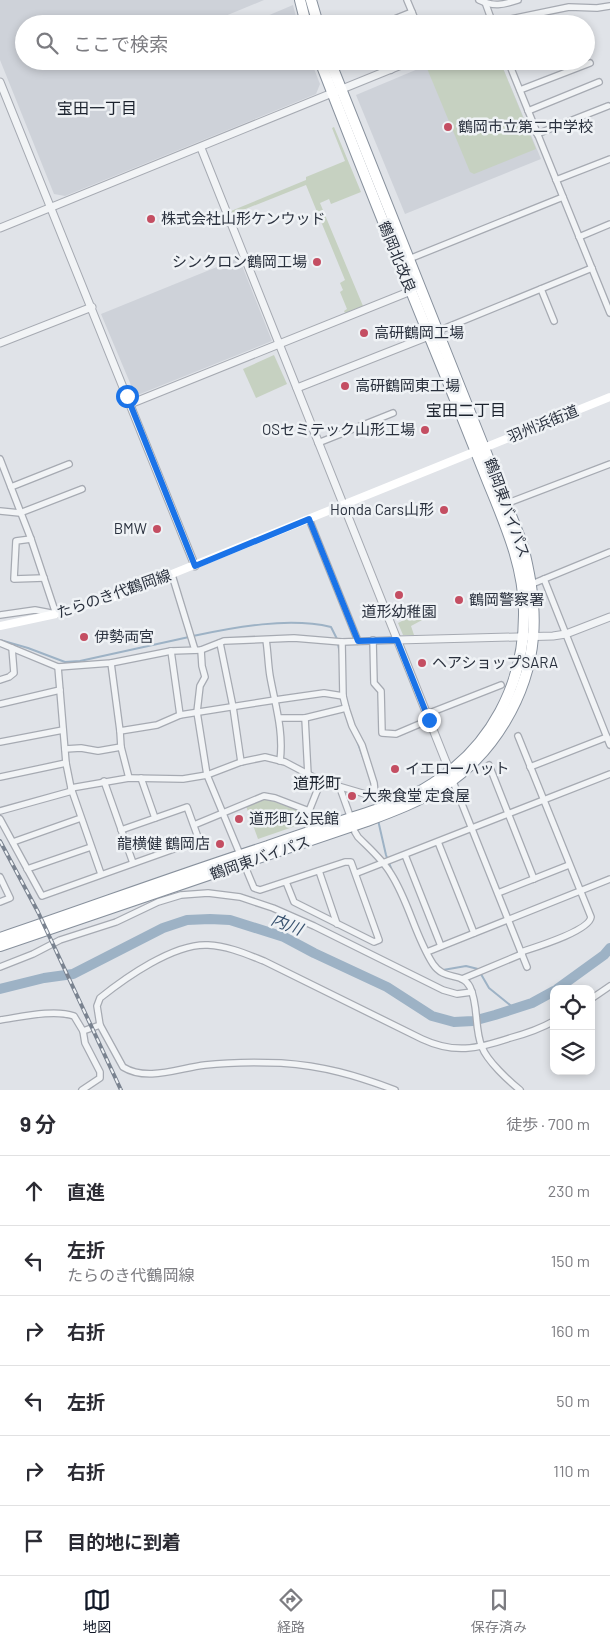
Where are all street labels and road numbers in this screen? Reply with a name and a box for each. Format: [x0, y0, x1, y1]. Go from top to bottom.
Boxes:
street label: 鶴岡北改良 [376, 218, 420, 295]
street label: 羽州浜街道 [504, 401, 581, 445]
street label: 鶴岡東バイパス [482, 455, 534, 560]
street label: たらのき代鶴岡線 [54, 565, 173, 621]
street label: 鶴岡東バイパス [207, 832, 312, 883]

